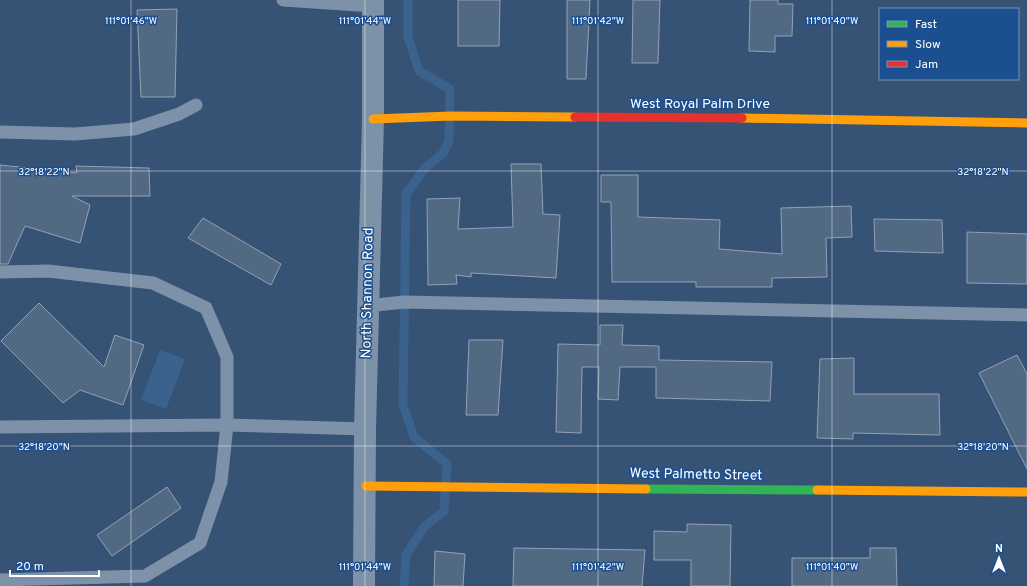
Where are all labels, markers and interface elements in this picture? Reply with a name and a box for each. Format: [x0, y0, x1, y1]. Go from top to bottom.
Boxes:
legend [879, 8, 1019, 80]
text: 111°01'46"W [105, 15, 157, 28]
text: 111°01'44"W [339, 15, 391, 28]
text: 111°01'42"W [572, 15, 624, 28]
text: 111°01'40"W [806, 15, 858, 28]
text: Fast [915, 17, 937, 33]
text: Slow [915, 37, 941, 53]
text: Jam [915, 57, 938, 73]
street label: West Royal Palm Drive [630, 96, 770, 113]
text: 32°18'22"N [18, 166, 70, 179]
text: 32°18'22"N [957, 166, 1009, 179]
street label: North Shannon Road [358, 227, 378, 359]
text: 32°18'20"N [18, 441, 70, 454]
text: 32°18'20"N [957, 441, 1009, 454]
street label: West Palmetto Street [629, 465, 763, 485]
north arrow [979, 538, 1019, 578]
text: N [995, 542, 1003, 556]
scale bar [10, 552, 99, 578]
text: 20 m [16, 559, 44, 575]
text: 111°01'44"W [339, 561, 391, 574]
text: 111°01'42"W [572, 561, 624, 574]
text: 111°01'40"W [806, 561, 858, 574]

